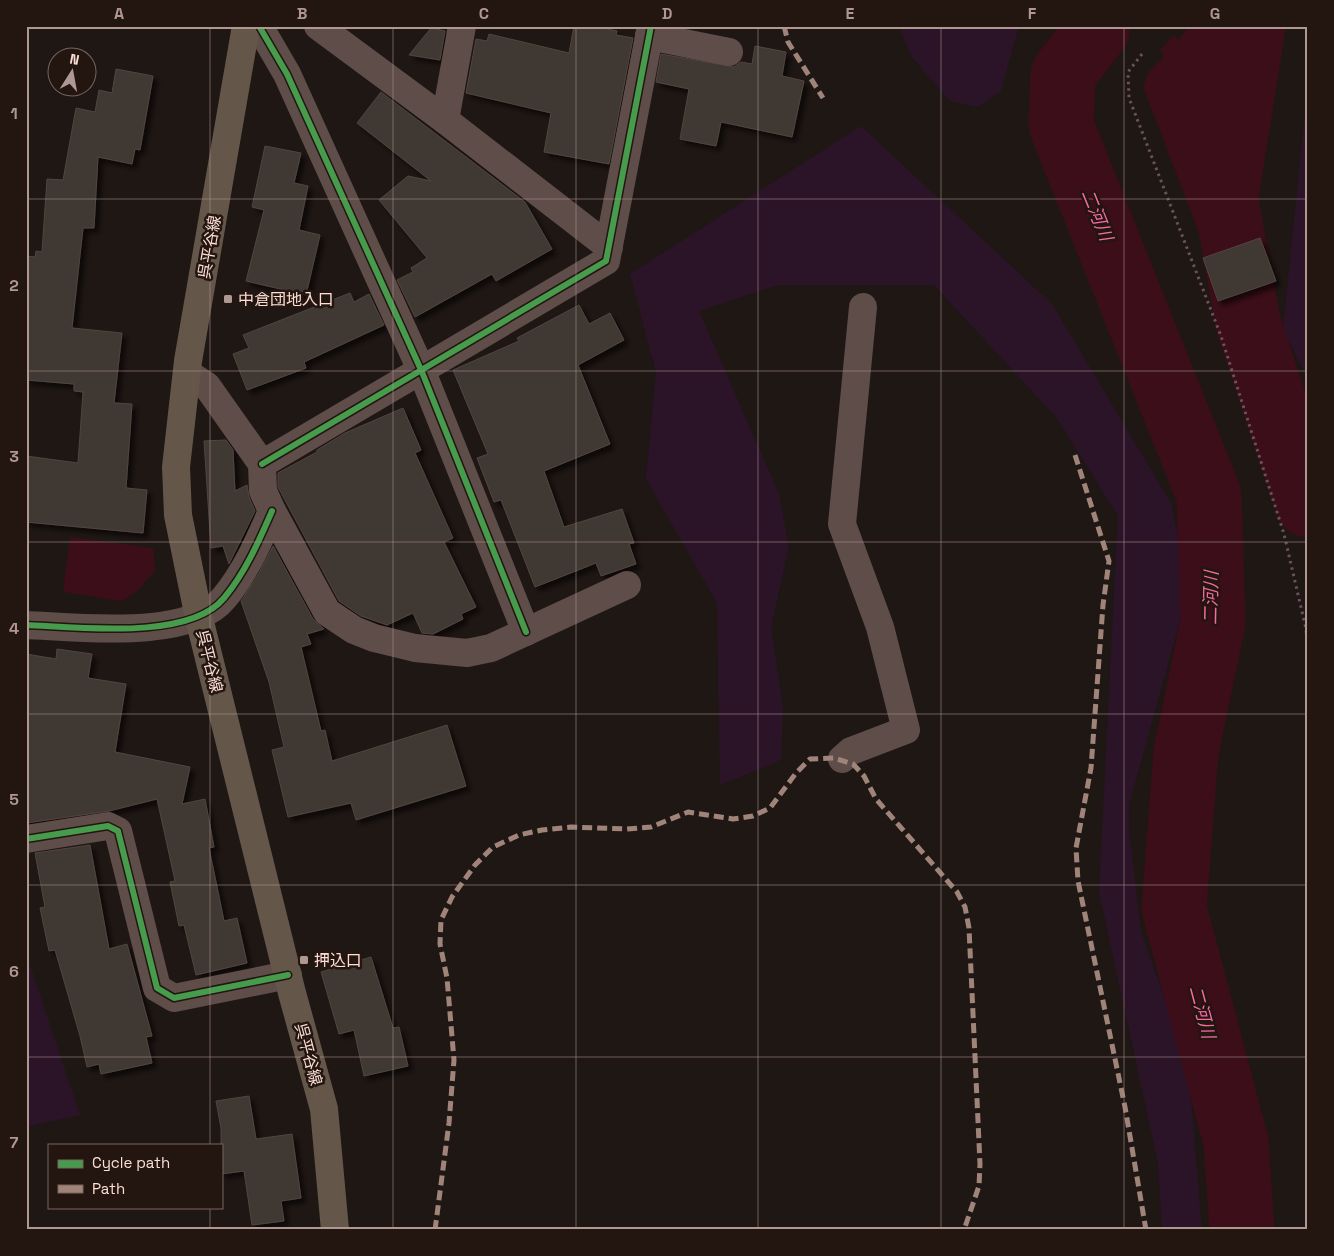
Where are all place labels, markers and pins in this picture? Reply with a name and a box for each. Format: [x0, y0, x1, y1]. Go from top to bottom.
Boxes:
place label: 中倉団地入口 [238, 289, 334, 310]
marker: 中倉団地入口 [222, 293, 234, 305]
place label: 押込口 [314, 950, 362, 971]
marker: 押込口 [298, 954, 310, 966]

